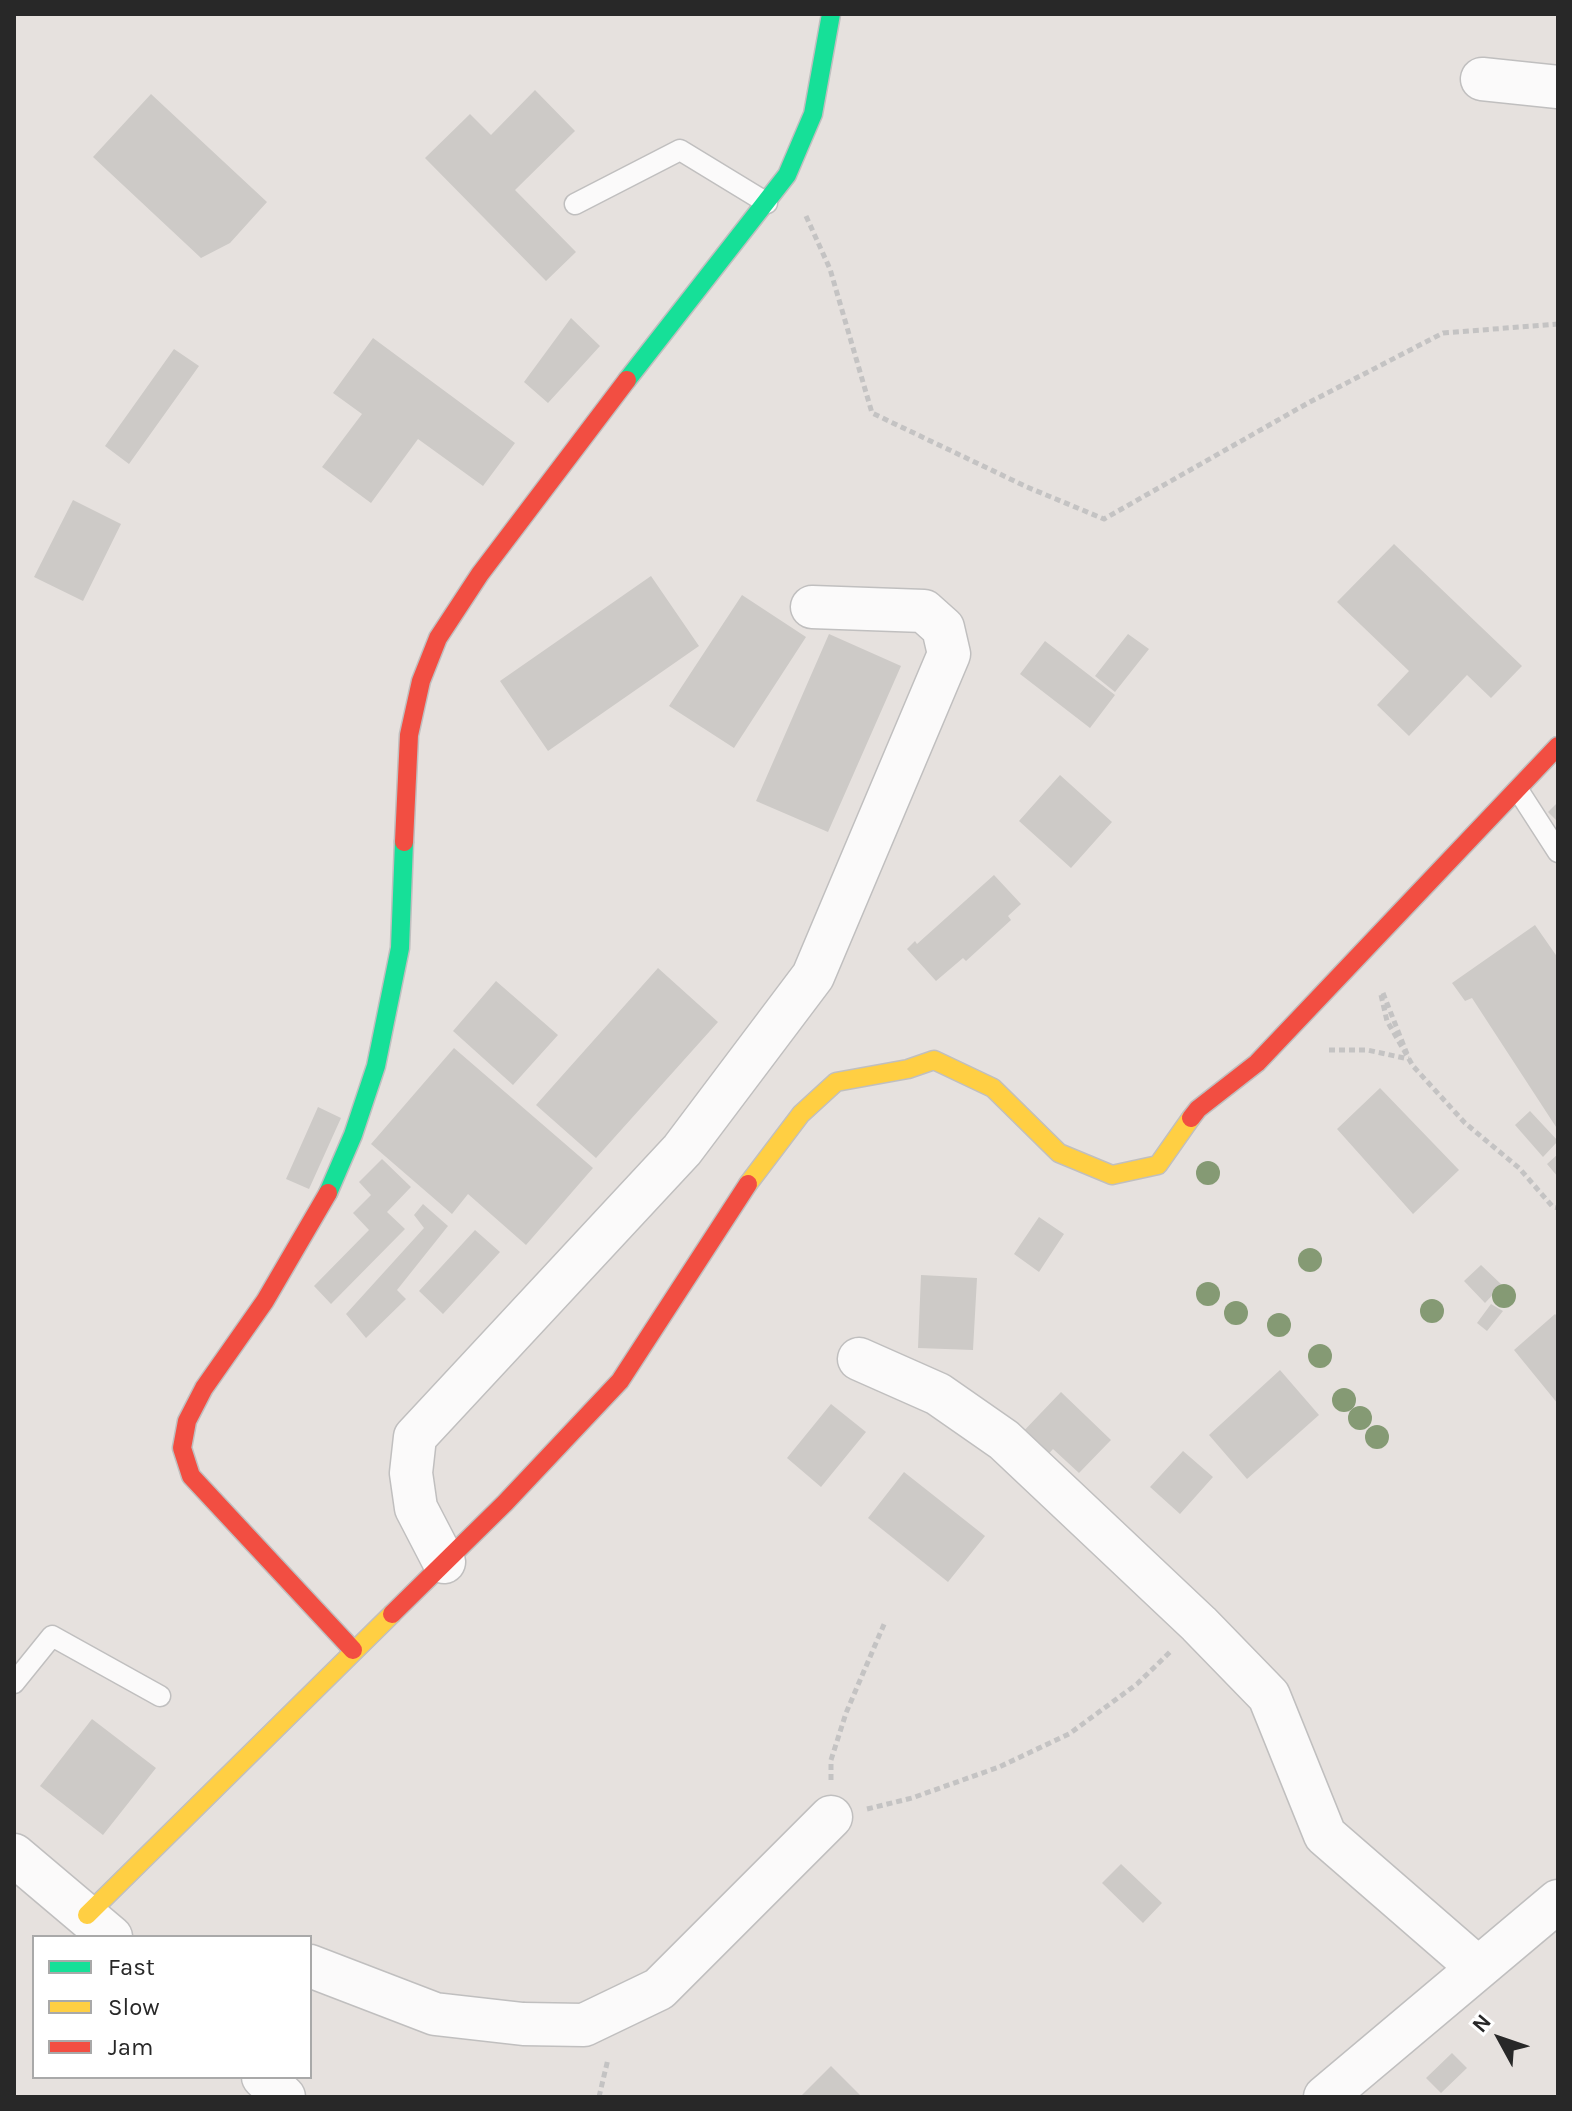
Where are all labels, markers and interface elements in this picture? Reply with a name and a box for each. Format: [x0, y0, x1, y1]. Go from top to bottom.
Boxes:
legend [32, 1935, 312, 2079]
text: Fast [108, 1953, 155, 1981]
text: Slow [108, 1993, 160, 2021]
north arrow [1460, 1999, 1540, 2079]
text: N [1467, 2009, 1497, 2038]
text: Jam [108, 2033, 153, 2061]

